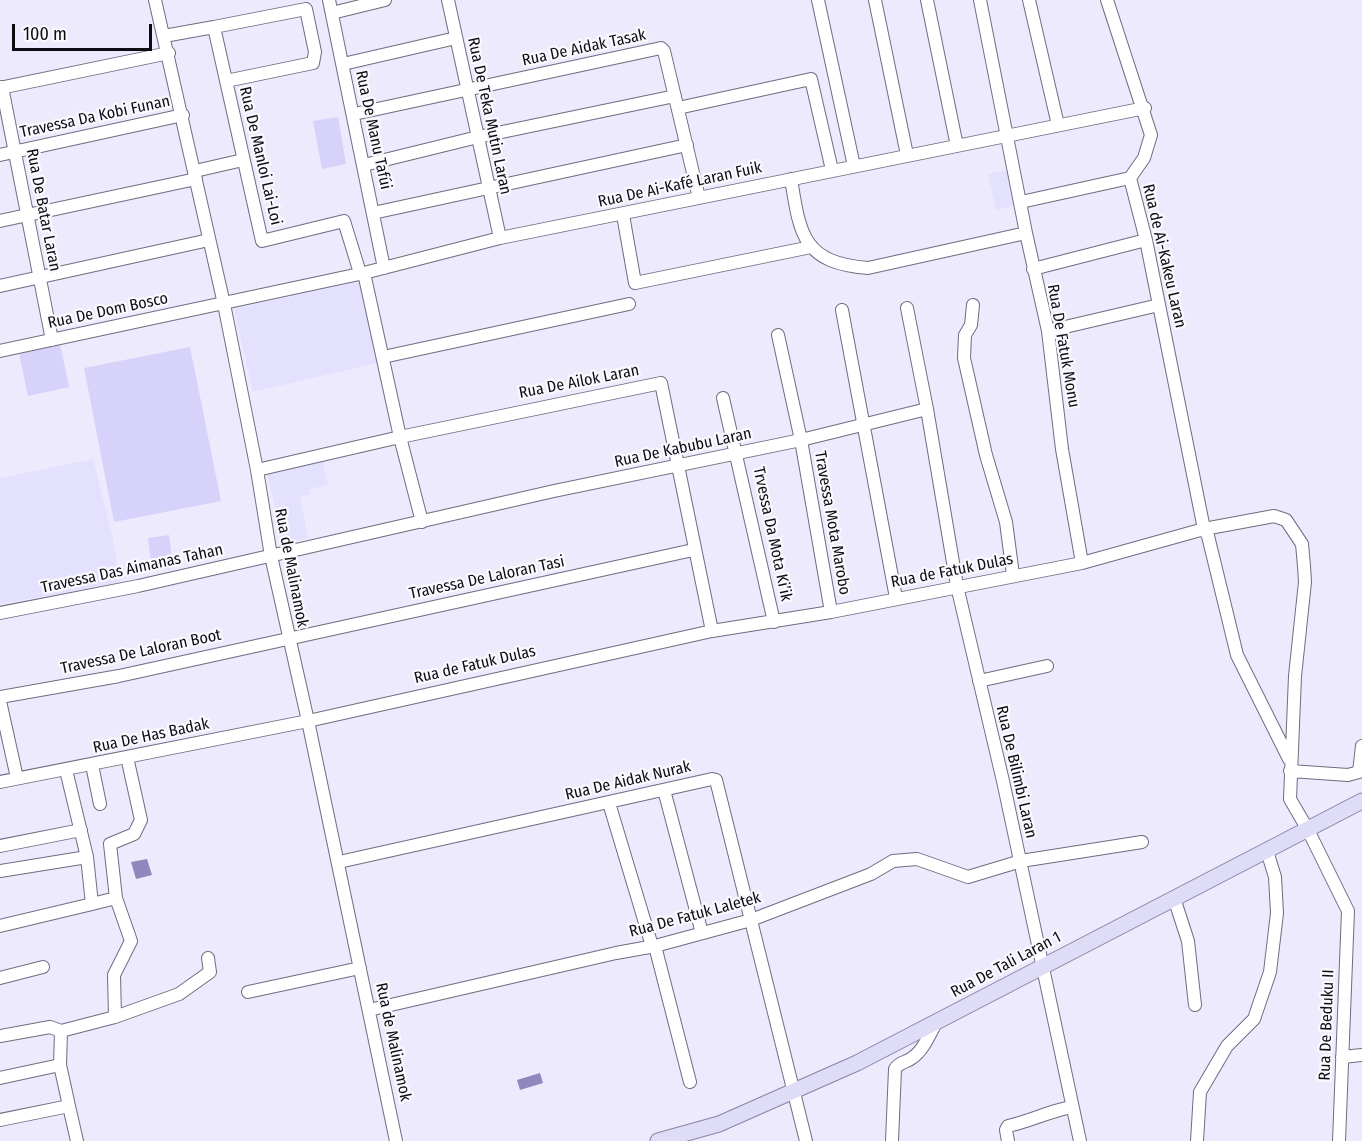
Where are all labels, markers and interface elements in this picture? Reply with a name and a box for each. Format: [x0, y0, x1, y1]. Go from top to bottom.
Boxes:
scale bar [15, 12, 154, 50]
text: 100 m [23, 23, 67, 45]
street label: Rua De Aidak Tasak [520, 26, 648, 70]
street label: Rua De Teka Mutin Laran [463, 36, 515, 196]
street label: Rua De Manu Tafúi [351, 69, 395, 191]
street label: Rua De Manloi Lai-Loi [235, 85, 285, 227]
street label: Travessa Da Kobi Funan [18, 92, 172, 142]
street label: Rua De Batar Laran [22, 147, 64, 273]
street label: Rua De Ai-Kafé Laran Fuik [596, 158, 764, 212]
street label: Rua de Ai-Kakeu Laran [1138, 182, 1190, 330]
street label: Rua De Fatuk Monu [1043, 283, 1083, 409]
street label: Rua De Dom Bosco [46, 289, 170, 333]
street label: Rua De Ailok Laran [517, 361, 641, 403]
street label: Rua De Kabubu Laran [613, 424, 753, 472]
street label: Travessa Mota Marobo [810, 450, 854, 596]
street label: Trvessa Da Mota Ki’ik [748, 465, 796, 603]
street label: Rua de Malinamok [270, 507, 312, 629]
street label: Travessa Das Aimanas Tahan [39, 540, 225, 598]
street label: Rua de Fatuk Dulas [889, 550, 1015, 592]
street label: Travessa De Laloran Tasi [408, 552, 566, 604]
street label: Travessa De Laloran Boot [59, 626, 223, 678]
street label: Rua de Fatuk Dulas [412, 642, 538, 688]
street label: Rua De Bilimbi Laran [991, 704, 1041, 840]
street label: Rua De Has Badak [91, 714, 211, 758]
street label: Rua De Aidak Nurak [563, 757, 693, 805]
street label: Rua De Fatuk Laletek [627, 888, 763, 942]
street label: Rua De Tali Laran 1 [948, 928, 1064, 1002]
street label: Rua De Beduku II [1315, 969, 1339, 1081]
street label: Rua de Malinamok [371, 981, 415, 1103]

